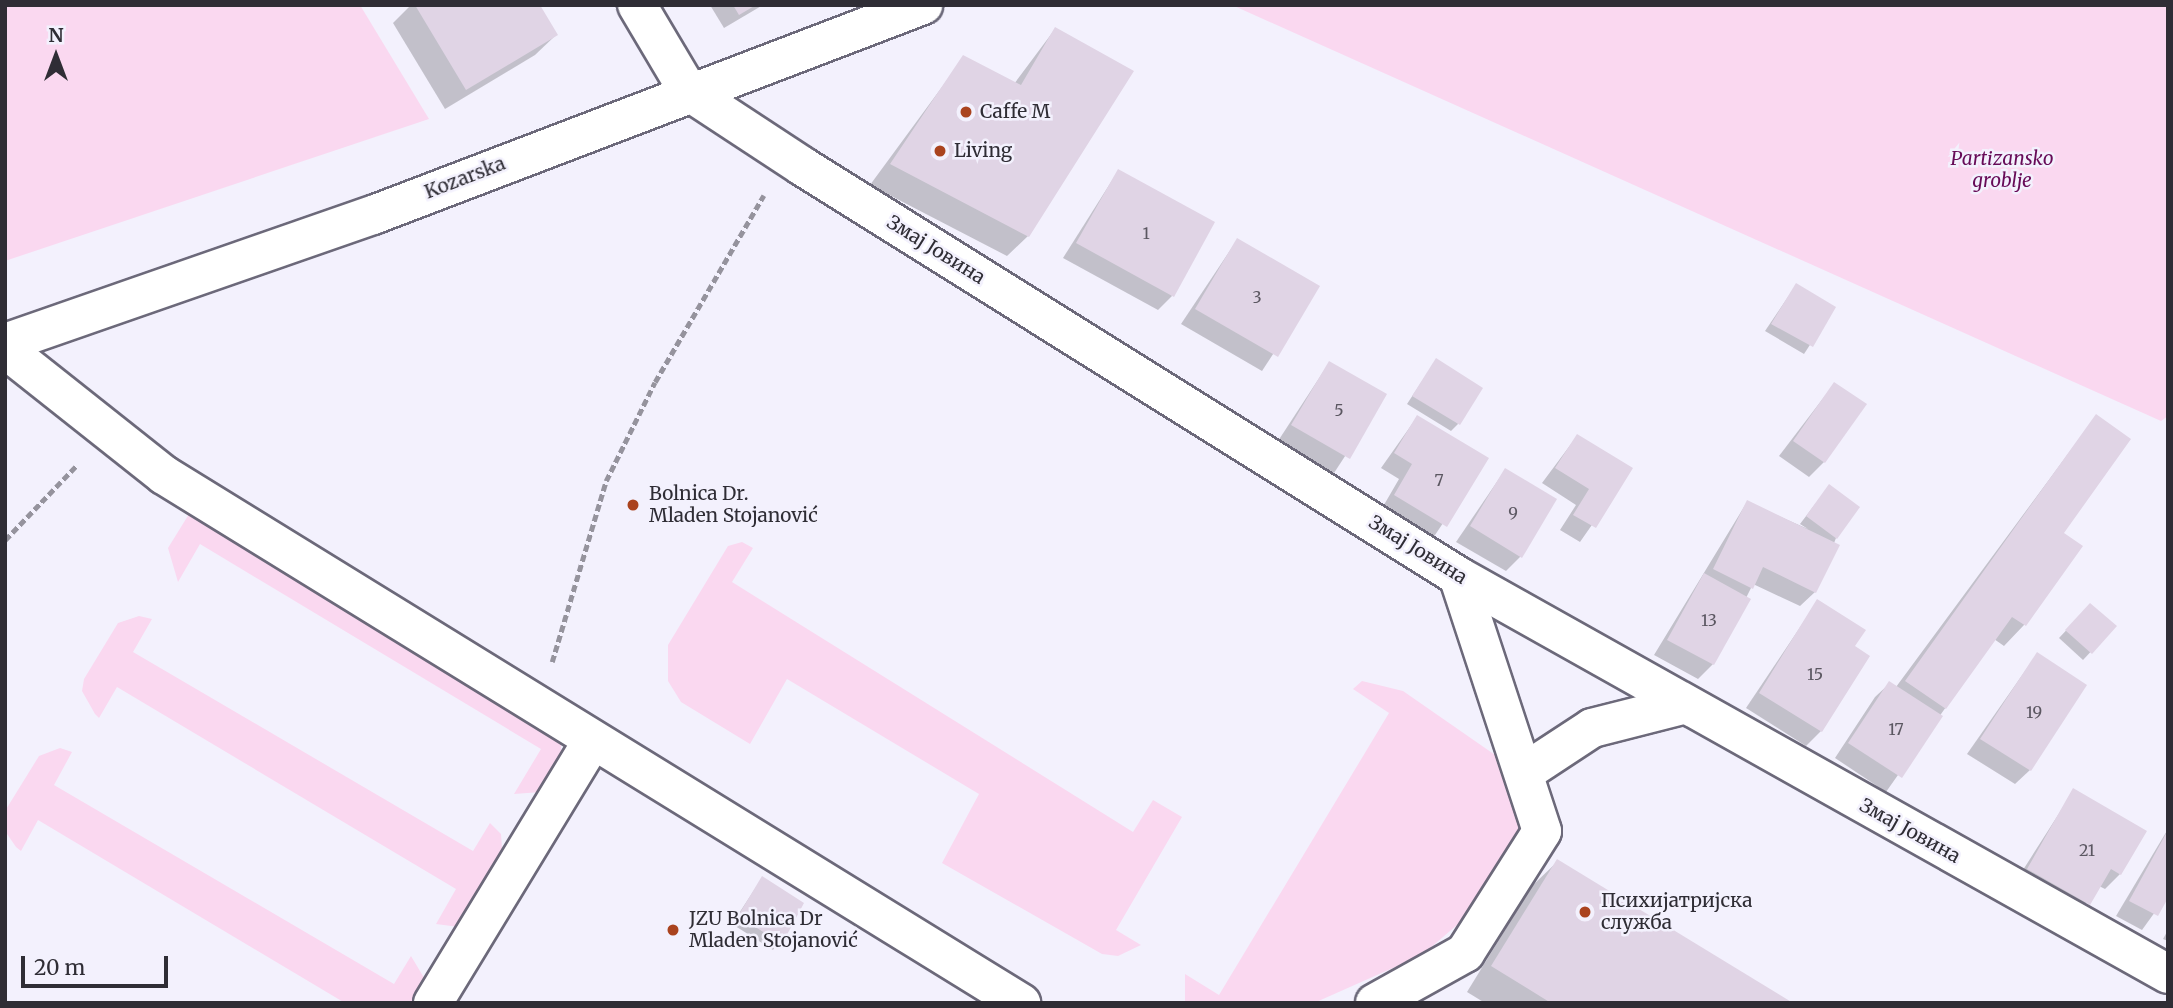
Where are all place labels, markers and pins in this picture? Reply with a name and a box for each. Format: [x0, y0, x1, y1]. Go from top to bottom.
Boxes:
place label: Caffe M [980, 101, 1050, 123]
marker: Caffe M [958, 104, 974, 120]
place label: Living [954, 140, 1012, 162]
marker: Living [932, 143, 948, 159]
place label: Bolnica Dr. Mladen Stojanović [649, 483, 818, 527]
marker: Bolnica Dr. Mladen Stojanović [623, 495, 643, 515]
place label: Психијатријска служба [1601, 890, 1752, 934]
marker: Психијатријска служба [1575, 902, 1595, 922]
place label: JZU Bolnica Dr Mladen Stojanović [689, 908, 858, 952]
marker: JZU Bolnica Dr Mladen Stojanović [663, 920, 683, 940]

